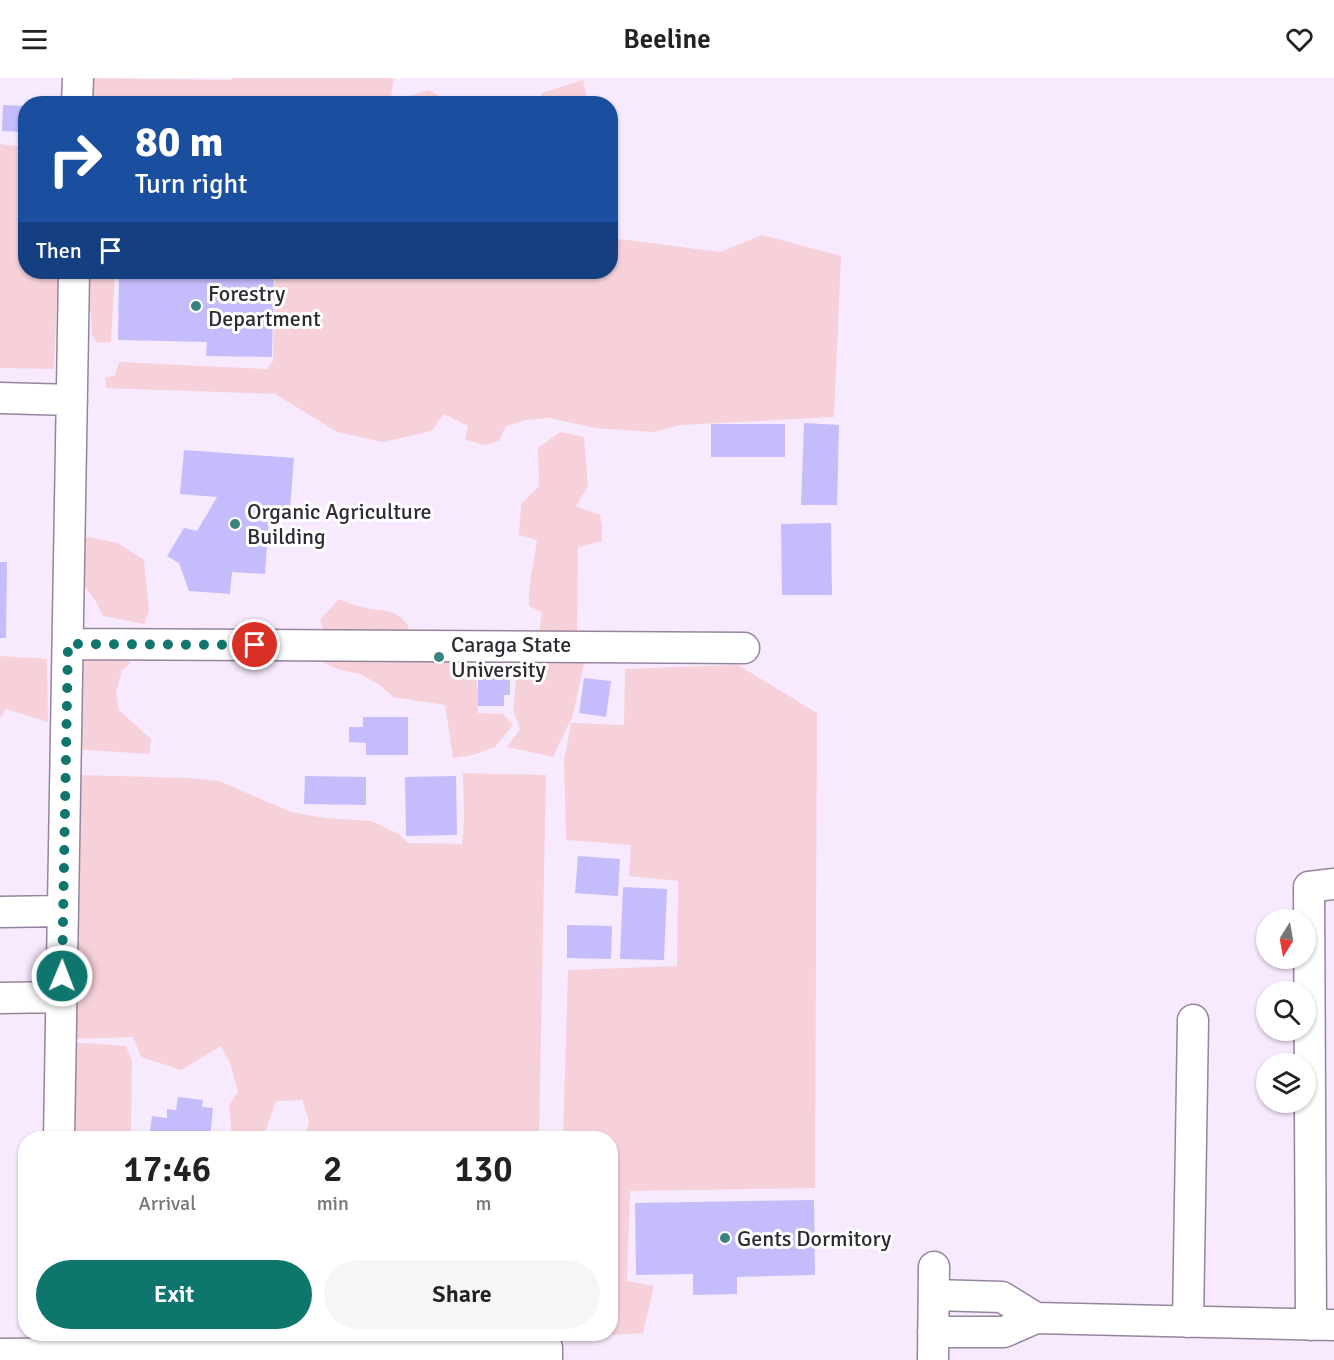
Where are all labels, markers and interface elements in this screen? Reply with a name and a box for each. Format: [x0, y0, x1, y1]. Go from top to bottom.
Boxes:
icon: menu [18, 23, 51, 56]
text: Beeline [623, 23, 711, 56]
icon: heart [1283, 23, 1316, 56]
text: 80 m [135, 117, 224, 168]
icon: right [36, 120, 114, 198]
text: Turn right [135, 168, 248, 201]
icon: arrive [94, 234, 127, 267]
text: Then [36, 237, 82, 264]
place label: Forestry Department [208, 280, 321, 332]
marker: Forestry Department [189, 299, 203, 313]
place label: Organic Agriculture Building [247, 498, 432, 550]
marker: Organic Agriculture Building [228, 517, 242, 531]
pin [229, 619, 280, 670]
icon: arrive [238, 628, 271, 661]
place label: Caraga State University [451, 631, 571, 683]
marker: Caraga State University [432, 650, 446, 664]
north arrow [1256, 909, 1316, 969]
map controls [1256, 909, 1316, 1113]
position arrow [30, 944, 94, 1008]
button: search [1256, 981, 1316, 1041]
button: layers [1256, 1053, 1316, 1113]
text: 17:46 [123, 1147, 211, 1192]
text: 2 [323, 1147, 343, 1192]
text: 130 [454, 1147, 513, 1192]
text: Arrival [139, 1191, 196, 1216]
text: min [317, 1191, 349, 1216]
text: m [475, 1191, 491, 1216]
place label: Gents Dormitory [737, 1225, 892, 1252]
marker: Gents Dormitory [718, 1231, 732, 1245]
button: Exit [36, 1260, 312, 1329]
button: Share [324, 1260, 600, 1329]

